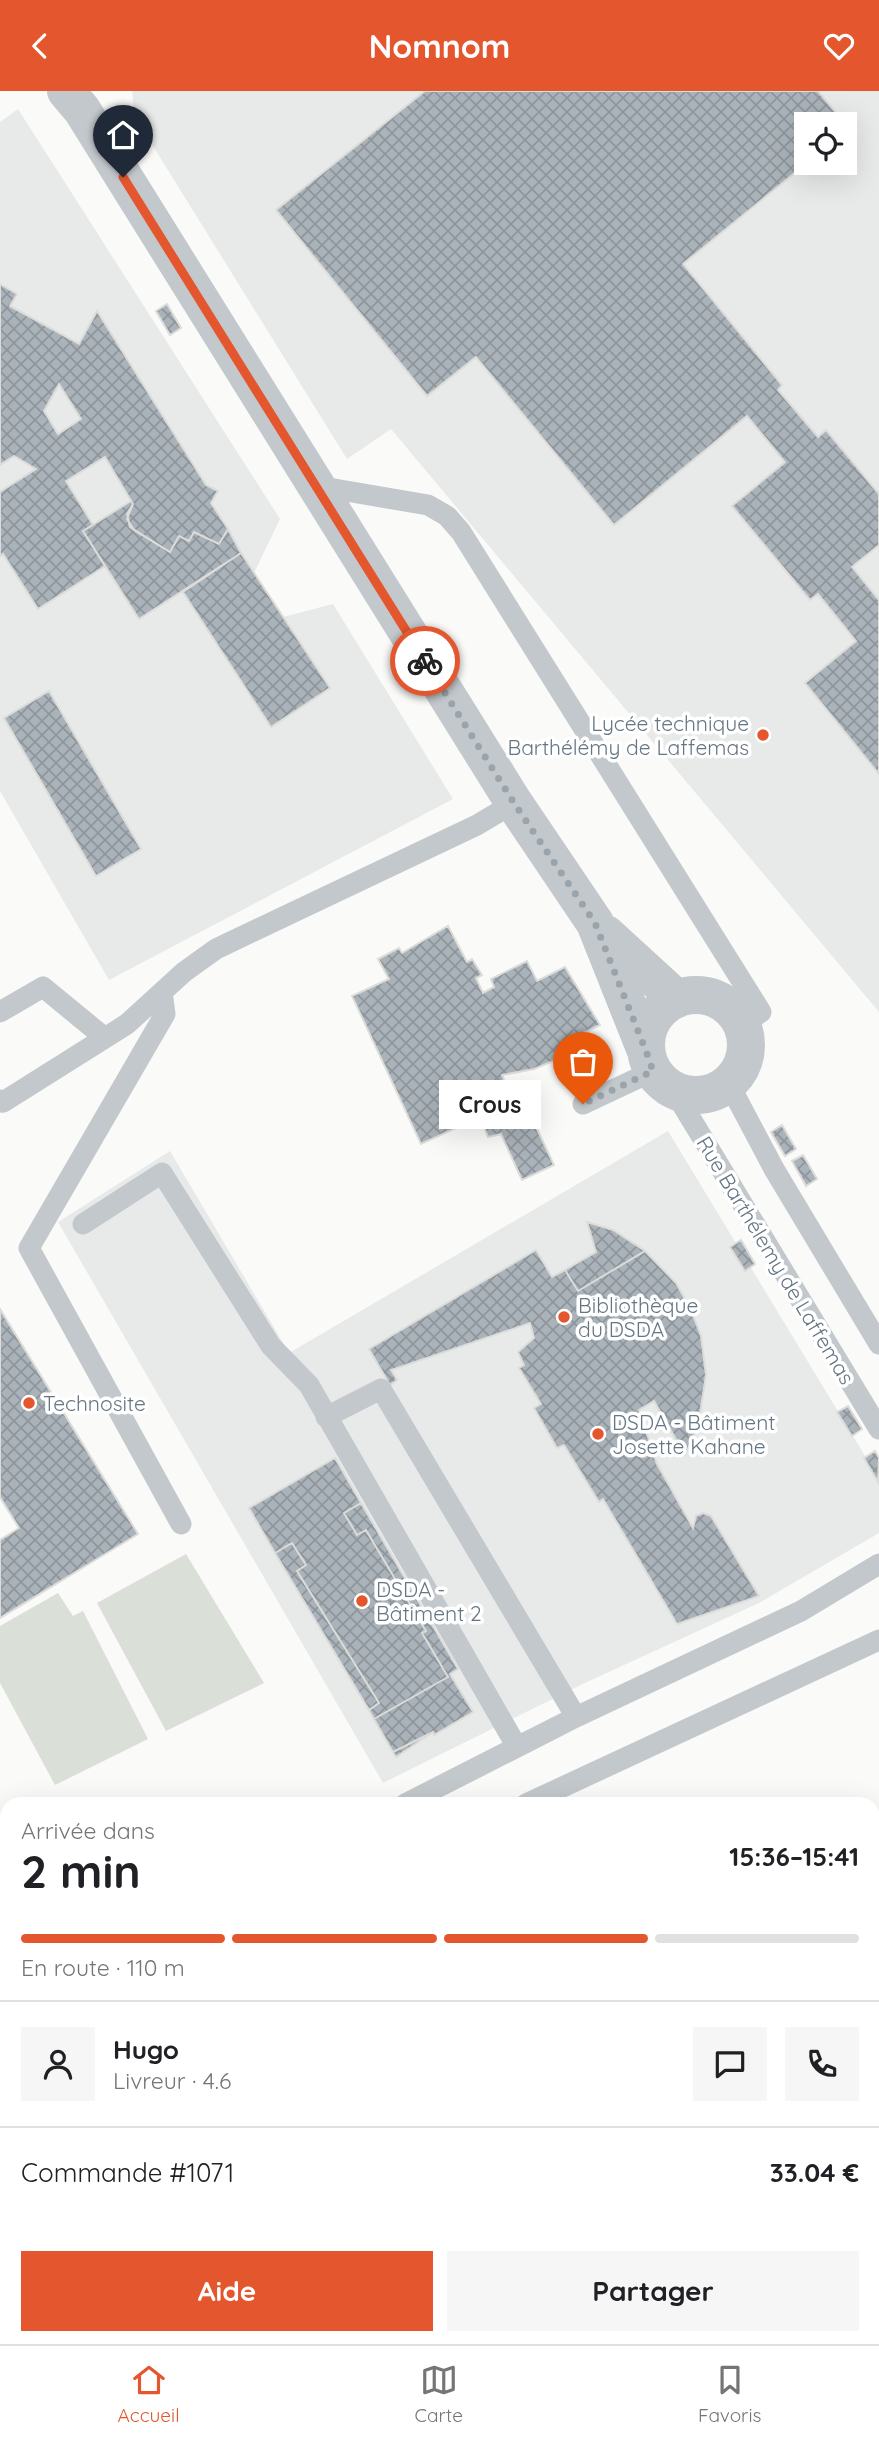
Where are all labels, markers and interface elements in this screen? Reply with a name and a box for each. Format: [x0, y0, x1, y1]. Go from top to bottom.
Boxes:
text: Nomnom [369, 26, 510, 66]
icon: back [21, 27, 59, 65]
icon: heart [820, 27, 858, 65]
pin [93, 105, 153, 177]
map controls [794, 112, 857, 175]
button: locate [794, 112, 857, 175]
icon: home [104, 116, 142, 154]
courier [390, 626, 460, 696]
icon: bike [406, 642, 444, 680]
place label: Lycée technique Barthélémy de Laffemas [507, 710, 749, 760]
marker: Lycée technique Barthélémy de Laffemas [755, 727, 771, 743]
pin [553, 1032, 613, 1104]
icon: bag [564, 1043, 602, 1081]
callout: Crous [440, 1079, 541, 1129]
text: Crous [459, 1090, 521, 1119]
street label: Rue Barthélemy de Laffemas [691, 1131, 861, 1389]
place label: Bibliothèque du DSDA [578, 1292, 698, 1342]
marker: Bibliothèque du DSDA [556, 1309, 572, 1325]
place label: Technosite [43, 1390, 146, 1416]
marker: Technosite [21, 1395, 37, 1411]
place label: DSDA - Bâtiment Josette Kahane [612, 1409, 775, 1459]
marker: DSDA - Bâtiment Josette Kahane [590, 1426, 606, 1442]
place label: DSDA - Bâtiment 2 [376, 1576, 482, 1626]
marker: DSDA - Bâtiment 2 [354, 1593, 370, 1609]
text: Arrivée dans [21, 1816, 155, 1845]
text: 15:36–15:41 [729, 1840, 859, 1873]
text: 2 min [21, 1842, 141, 1900]
text: En route · 110 m [21, 1953, 185, 1982]
button: person [21, 2027, 95, 2101]
button: chat [693, 2027, 767, 2101]
button: phone [785, 2027, 859, 2101]
text: Hugo [113, 2033, 179, 2066]
text: Livreur · 4.6 [113, 2066, 231, 2095]
text: Commande #1071 [21, 2156, 234, 2189]
text: 33.04 € [770, 2156, 859, 2189]
button: Aide [21, 2251, 433, 2331]
button: Partager [447, 2251, 859, 2331]
tab: Accueil [118, 2361, 180, 2427]
tab: Carte [415, 2361, 463, 2427]
tab: Favoris [698, 2361, 761, 2427]

